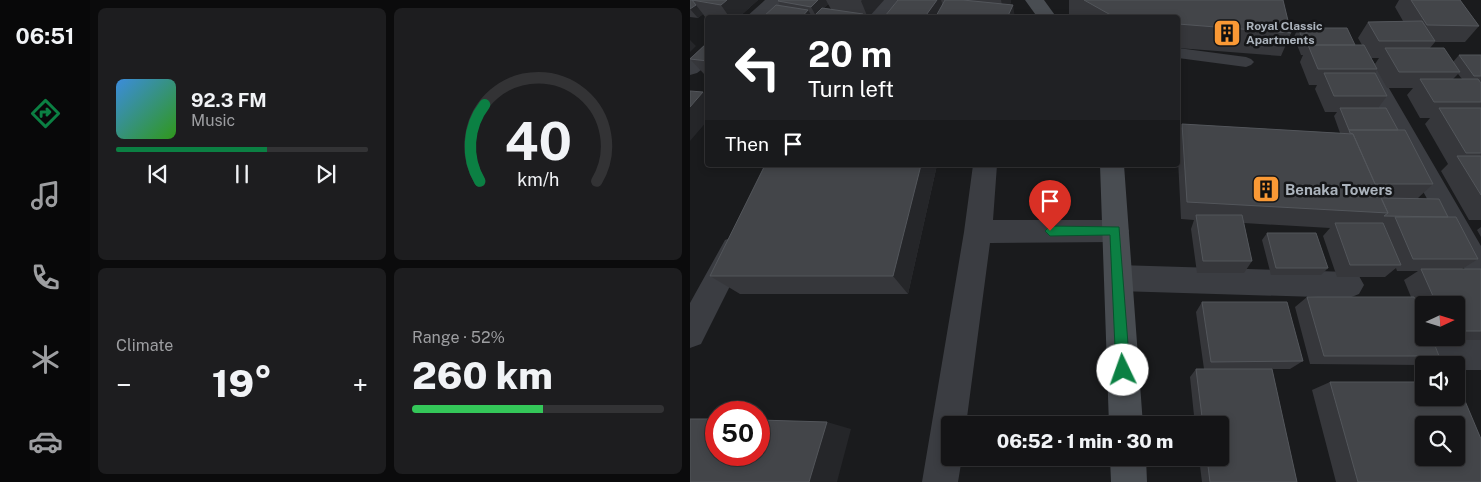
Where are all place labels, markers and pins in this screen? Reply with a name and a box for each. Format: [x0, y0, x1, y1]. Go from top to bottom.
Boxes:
building icon: Royal Classic Apartments [1212, 18, 1242, 48]
place label: Royal Classic Apartments [1246, 19, 1323, 47]
building icon: Benaka Towers [1251, 174, 1281, 204]
pin [1029, 180, 1071, 231]
place label: Benaka Towers [1285, 181, 1393, 198]

